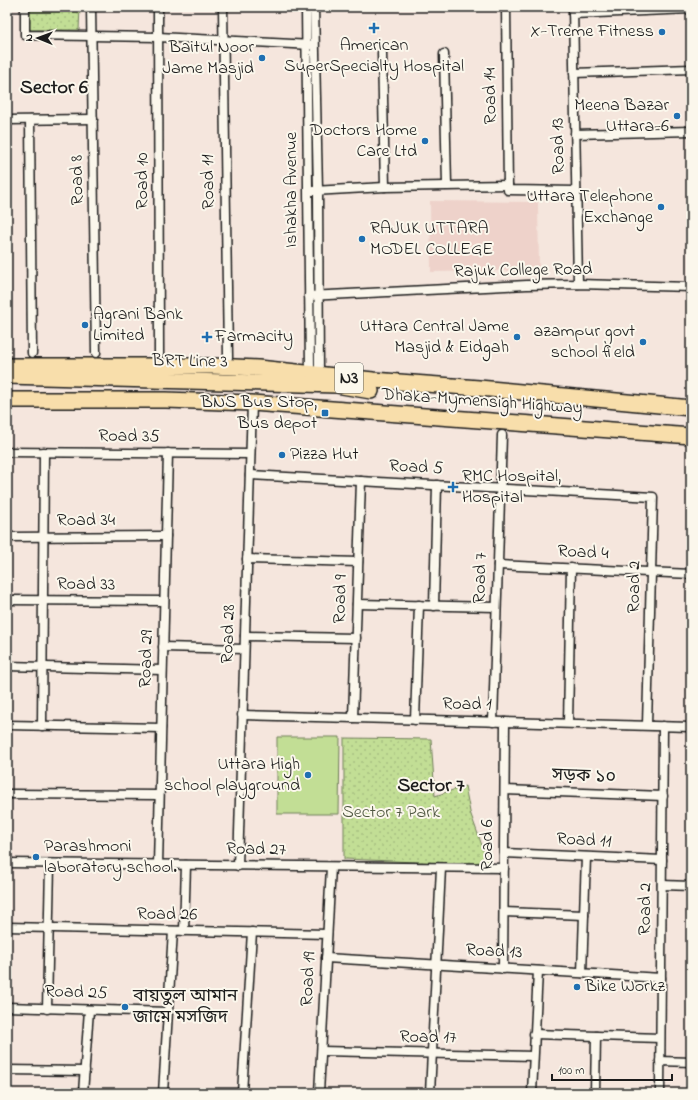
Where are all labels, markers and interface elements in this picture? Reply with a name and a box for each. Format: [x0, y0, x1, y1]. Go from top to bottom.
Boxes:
north arrow [18, 18, 58, 58]
place label: X-Treme Fitness [530, 19, 654, 45]
marker: American SuperSpecialty Hospital [368, 22, 380, 34]
marker: X-Treme Fitness [657, 27, 667, 37]
place label: American SuperSpecialty Hospital [284, 33, 464, 80]
text: N [21, 34, 37, 42]
place label: Baitul Noor Jame Masjid [162, 35, 254, 82]
marker: Baitul Noor Jame Masjid [257, 53, 267, 63]
street label: Road 14 [477, 67, 504, 125]
district label: Sector 6 [20, 74, 88, 103]
place label: Meena Bazar Uttara-6 [574, 93, 669, 140]
marker: Meena Bazar Uttara-6 [672, 111, 682, 121]
street label: Road 13 [546, 117, 572, 175]
place label: Doctors Home Care Ltd [309, 118, 418, 165]
street label: Ishakha Avenue [279, 131, 305, 248]
marker: Doctors Home Care Ltd [420, 136, 430, 146]
street label: Road 10 [130, 152, 156, 210]
street label: Road 8 [65, 154, 91, 205]
street label: Road 11 [196, 154, 222, 210]
place label: Uttara Telephone Exchange [526, 184, 654, 232]
marker: Uttara Telephone Exchange [656, 202, 666, 212]
place label: RAJUK UTTARA MODEL COLLEGE [370, 216, 493, 263]
marker: RAJUK UTTARA MODEL COLLEGE [357, 234, 367, 244]
street label: Rajuk College Road [454, 257, 592, 286]
place label: Agrani Bank Limited [93, 302, 183, 349]
place label: Uttara Central Jame Masjid & Eidgah [360, 314, 510, 362]
place label: azampur govt school field [533, 319, 635, 366]
marker: Agrani Bank Limited [80, 320, 90, 330]
place label: Farmacity [214, 324, 293, 350]
marker: Farmacity [202, 332, 212, 342]
marker: Uttara Central Jame Masjid & Eidgah [512, 332, 522, 342]
marker: azampur govt school field [638, 337, 648, 347]
street label: BRT Line 3 [151, 348, 228, 376]
road number: N3 [335, 363, 363, 393]
street label: Dhaka-Mymensigh Highway [379, 382, 583, 423]
place label: BNS Bus Stop, Bus depot [200, 390, 317, 437]
marker: BNS Bus Stop, Bus depot [320, 408, 330, 418]
street label: Road 35 [98, 423, 160, 451]
place label: Pizza Hut [290, 442, 359, 468]
marker: Pizza Hut [277, 450, 287, 460]
street label: Road 5 [388, 454, 444, 482]
place label: RMC Hospital, Hospital [462, 464, 561, 511]
marker: RMC Hospital, Hospital [447, 481, 459, 493]
street label: Road 34 [57, 508, 116, 534]
street label: Road 4 [557, 539, 610, 567]
street label: Road 7 [467, 551, 495, 604]
street label: Road 2 [622, 560, 648, 614]
street label: Road 33 [57, 571, 115, 599]
street label: Road 9 [327, 573, 355, 624]
street label: Road 28 [215, 604, 243, 664]
street label: Road 29 [133, 629, 161, 688]
street label: Road 1 [442, 692, 492, 718]
place label: Uttara High school playground [164, 752, 300, 800]
street label: সড়ক ১০ [550, 763, 617, 791]
marker: Uttara High school playground [303, 770, 313, 780]
district label: Sector 7 [397, 772, 465, 801]
park label: Sector 7 Park [342, 800, 440, 826]
street label: Road 6 [475, 819, 501, 871]
street label: Road 11 [556, 827, 612, 855]
place label: Parashmoni laboratory school. [44, 834, 177, 881]
street label: Road 27 [226, 836, 287, 864]
marker: Parashmoni laboratory school. [31, 852, 41, 862]
street label: Road 2 [633, 882, 659, 936]
street label: Road 26 [137, 901, 198, 929]
street label: Road 13 [465, 938, 523, 966]
street label: Road 19 [295, 950, 323, 1007]
place label: Bike Workz [584, 974, 666, 1000]
street label: Road 25 [44, 979, 108, 1007]
marker: Bike Workz [572, 982, 582, 992]
place label: বায়তুল আমান জামে মসজিদ [132, 984, 239, 1031]
marker: বায়তুল আমান জামে মসজিদ [120, 1002, 130, 1012]
street label: Road 17 [399, 1025, 457, 1052]
scale bar [552, 1056, 672, 1082]
text: 100 m [558, 1062, 585, 1080]

